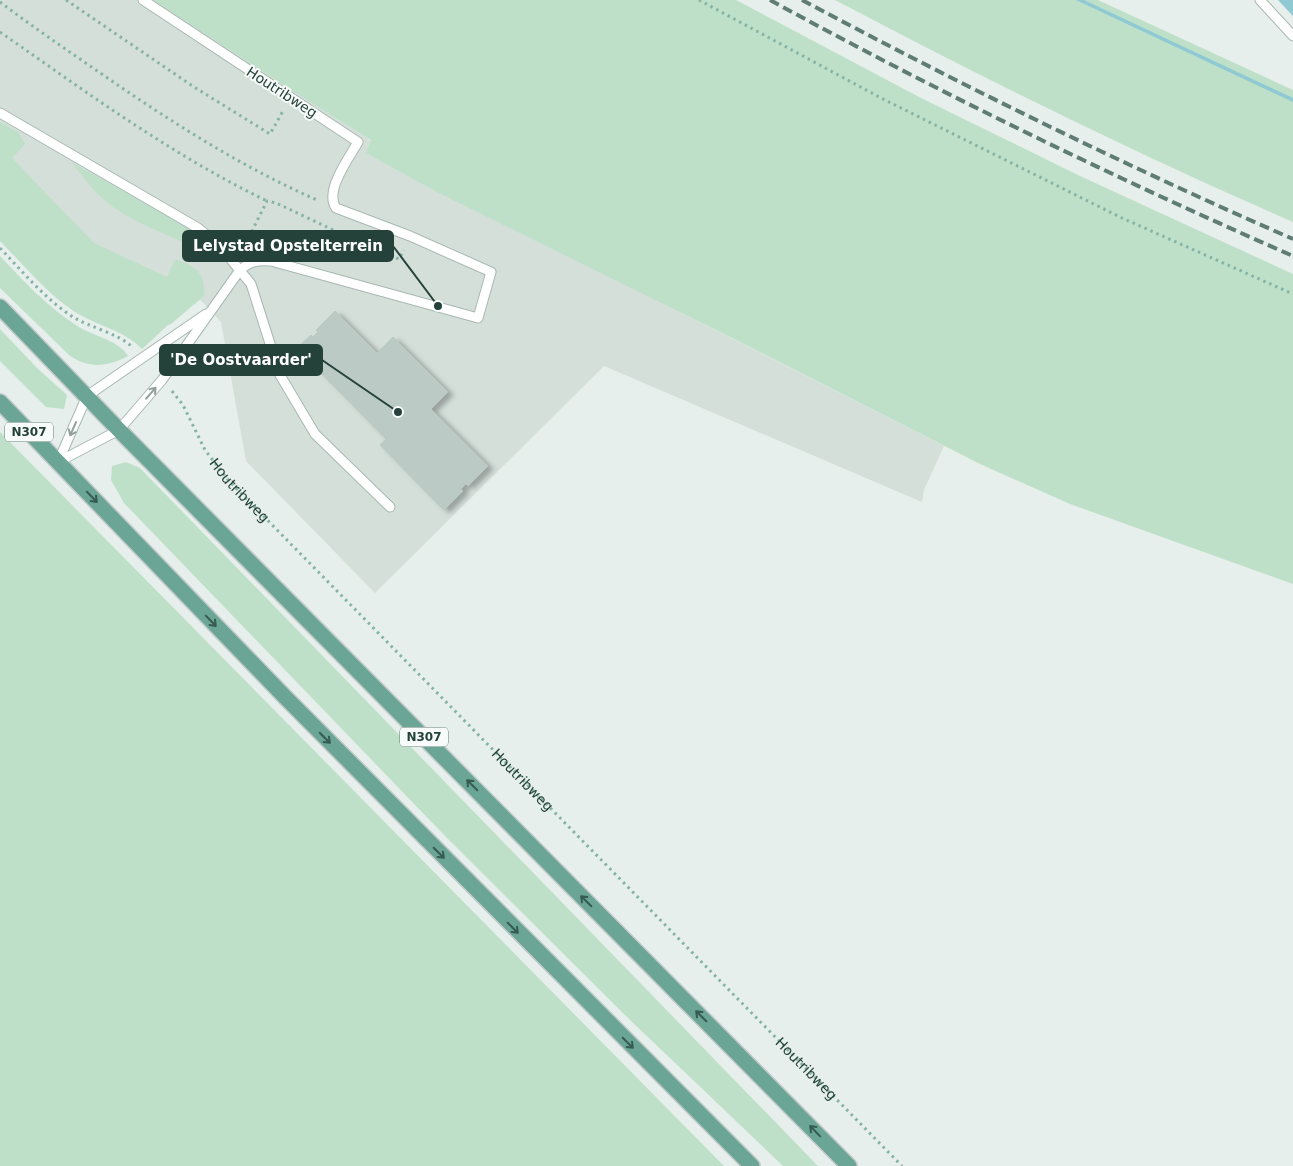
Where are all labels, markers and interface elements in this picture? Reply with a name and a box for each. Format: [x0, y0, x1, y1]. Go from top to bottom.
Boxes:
street label: Houtribweg [244, 63, 320, 121]
callout: Lelystad Opstelterrein [183, 231, 393, 261]
text: Lelystad Opstelterrein [193, 237, 383, 255]
callout: 'De Oostvaarder' [160, 345, 322, 375]
text: 'De Oostvaarder' [170, 351, 312, 369]
one-way arrow [145, 387, 156, 400]
one-way arrow [67, 421, 77, 436]
road number: N307 [5, 422, 53, 442]
street label: Houtribweg [206, 455, 273, 525]
one-way arrow [86, 490, 98, 503]
one-way arrow [205, 615, 217, 627]
road number: N307 [400, 728, 448, 746]
one-way arrow [319, 731, 331, 744]
street label: Houtribweg [488, 745, 557, 814]
one-way arrow [466, 779, 478, 791]
one-way arrow [433, 847, 445, 859]
one-way arrow [580, 894, 592, 907]
one-way arrow [507, 922, 520, 934]
one-way arrow [695, 1010, 707, 1022]
street label: Houtribweg [772, 1034, 841, 1103]
one-way arrow [622, 1037, 634, 1049]
one-way arrow [809, 1125, 821, 1137]

